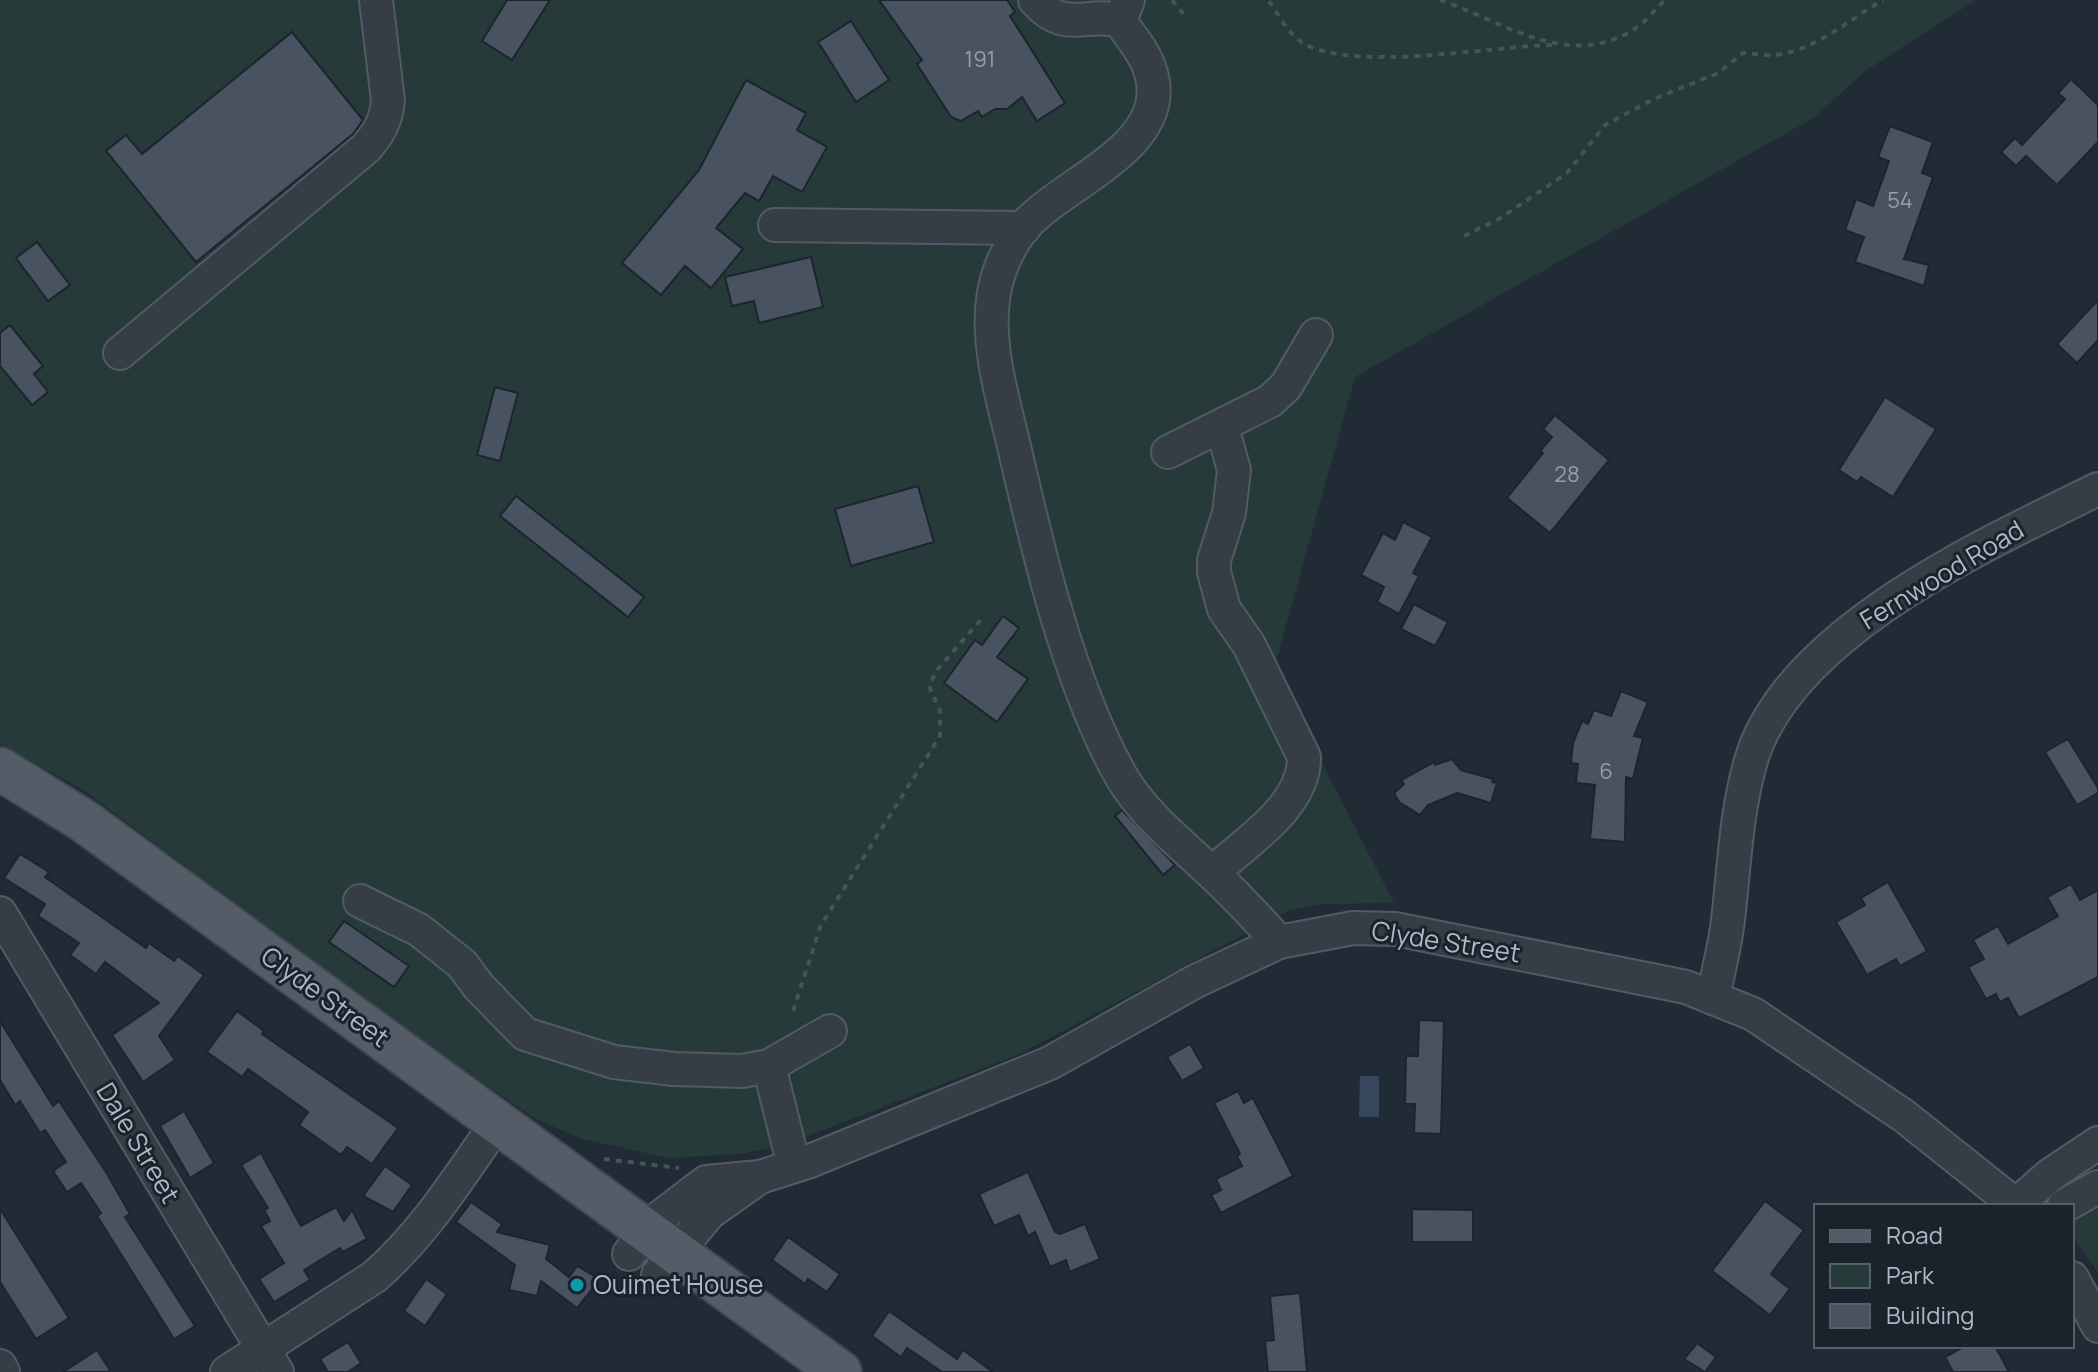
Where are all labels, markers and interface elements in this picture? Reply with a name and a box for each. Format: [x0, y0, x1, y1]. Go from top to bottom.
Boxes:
house number: 191 [965, 44, 995, 74]
house number: 54 [1887, 185, 1913, 215]
house number: 28 [1554, 459, 1580, 489]
street label: Fernwood Road [1853, 511, 2030, 637]
house number: 6 [1599, 756, 1613, 786]
street label: Clyde Street [1369, 911, 1523, 971]
street label: Clyde Street [254, 938, 397, 1055]
street label: Dale Street [89, 1075, 189, 1210]
legend [1814, 1204, 2074, 1348]
text: Road [1886, 1218, 1943, 1251]
text: Park [1886, 1258, 1935, 1291]
place label: Ouimet House [593, 1266, 764, 1302]
marker: Ouimet House [568, 1276, 586, 1294]
text: Building [1886, 1298, 1974, 1331]

